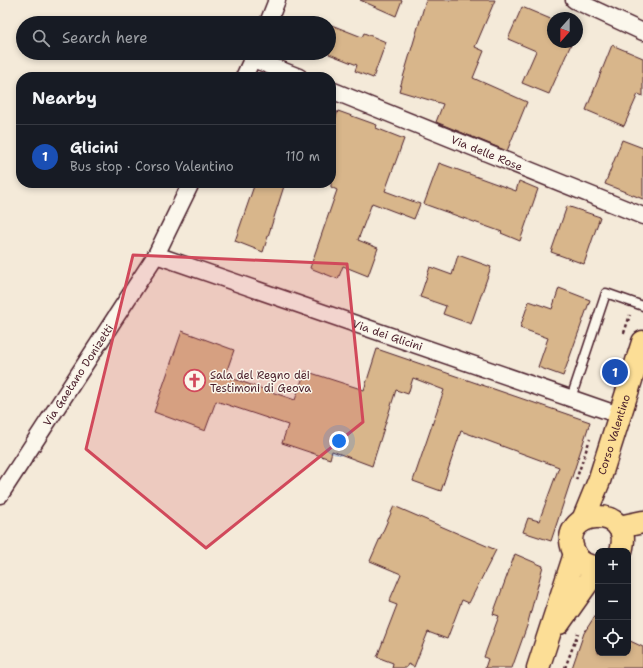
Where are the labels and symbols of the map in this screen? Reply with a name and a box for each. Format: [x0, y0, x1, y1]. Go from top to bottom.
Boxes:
north arrow [547, 12, 583, 48]
street label: Via delle Rose [449, 132, 525, 175]
street label: Via dei Glicini [350, 316, 424, 355]
street label: Via Gaetano Donizetti [40, 322, 117, 429]
pin: 1 [602, 357, 628, 387]
church icon: Sala del Regno dei Testimoni di Geova [181, 368, 207, 394]
place label: Sala del Regno dei Testimoni di Geova [210, 368, 311, 396]
street label: Corso Valentino [594, 392, 634, 477]
your location [329, 431, 349, 451]

